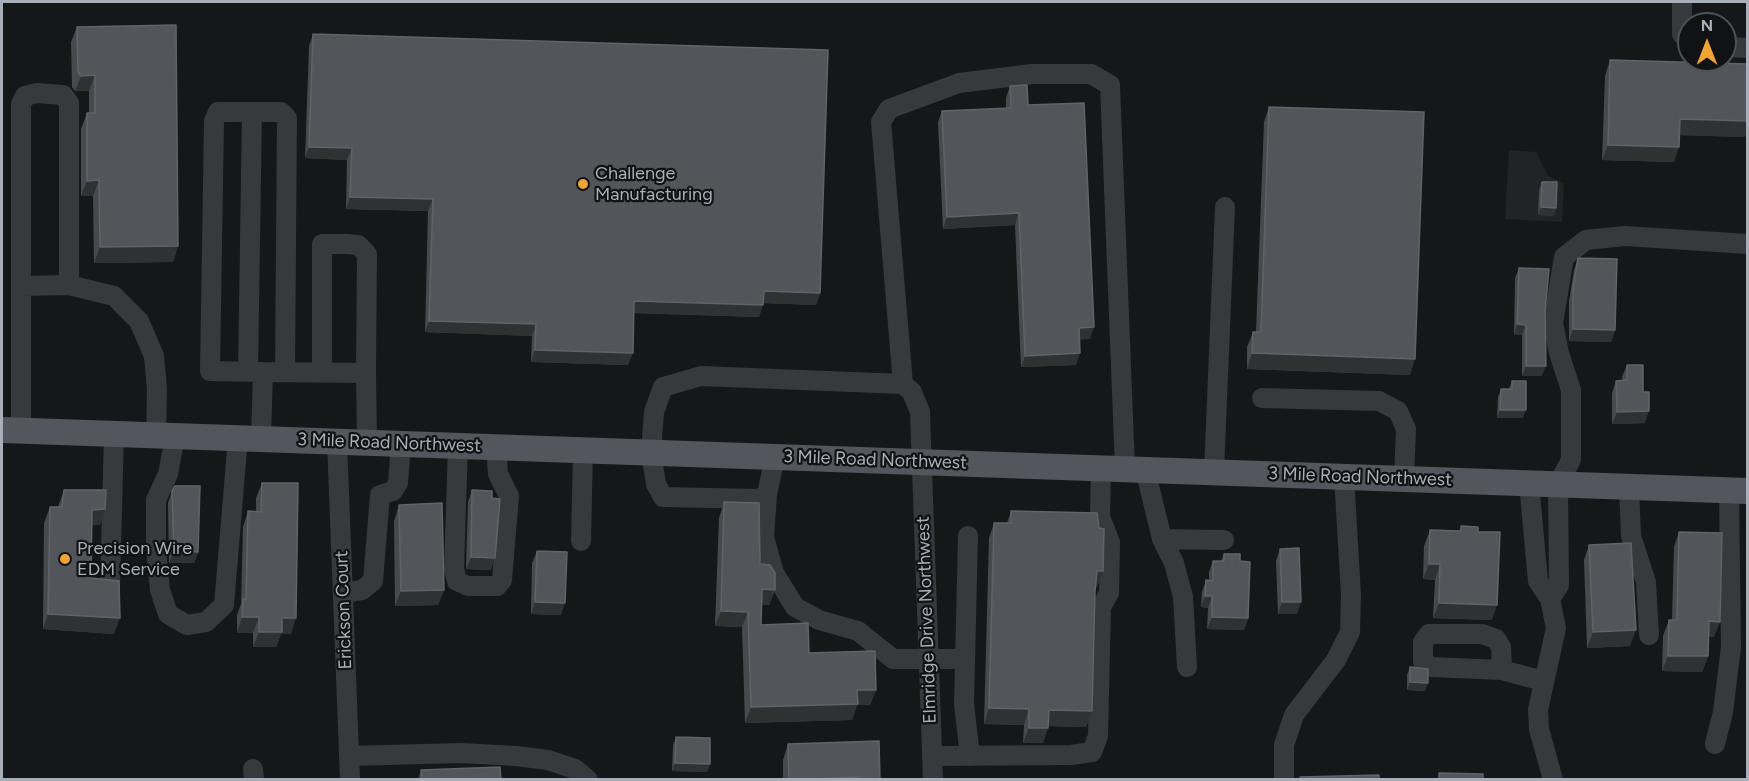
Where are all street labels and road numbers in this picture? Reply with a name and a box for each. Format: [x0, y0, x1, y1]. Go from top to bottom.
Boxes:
street label: 3 Mile Road Northwest [297, 429, 481, 457]
street label: 3 Mile Road Northwest [783, 446, 967, 474]
street label: 3 Mile Road Northwest [1268, 463, 1452, 491]
street label: Elmridge Drive Northwest [913, 516, 941, 724]
street label: Erickson Court [331, 550, 357, 670]

